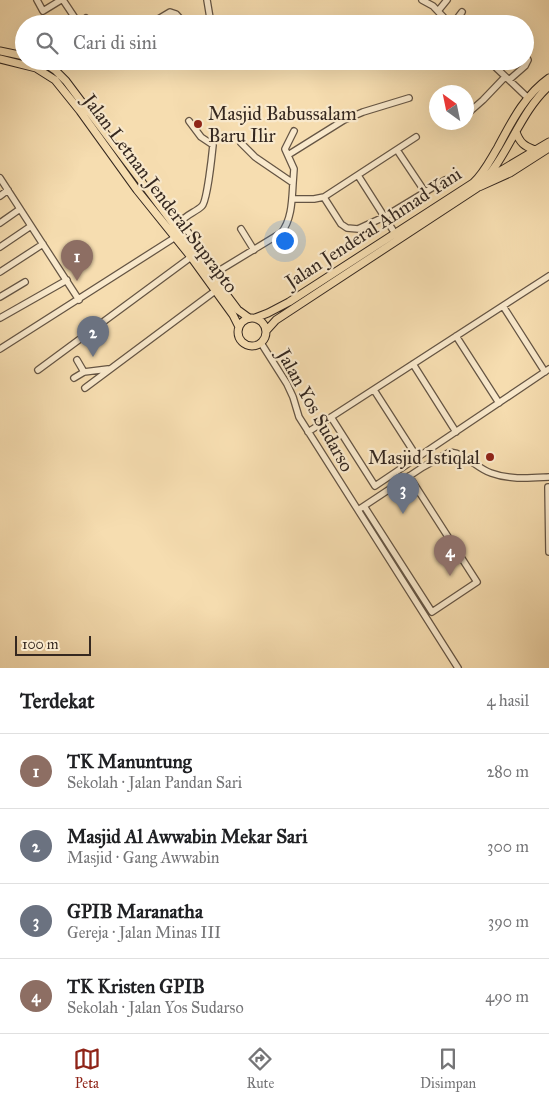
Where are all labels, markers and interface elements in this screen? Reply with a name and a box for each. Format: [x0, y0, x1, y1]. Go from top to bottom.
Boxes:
search box [15, 15, 534, 70]
icon: search [33, 29, 61, 57]
text: Cari di sini [73, 31, 157, 54]
north arrow [429, 85, 474, 130]
street label: Jalan Letnan Jenderal Suprapto [76, 88, 243, 298]
place label: Masjid Babussalam Baru Ilir [208, 102, 357, 147]
marker: Masjid Babussalam Baru Ilir [192, 118, 204, 130]
street label: Jalan Jenderal Ahmad Yani [279, 162, 466, 295]
your location [272, 228, 298, 254]
pin: 1 [61, 240, 93, 281]
pin: 2 [77, 316, 109, 357]
street label: Jalan Yos Sudarso [271, 343, 359, 476]
place label: Masjid Istiqlal [368, 446, 481, 470]
marker: Masjid Istiqlal [484, 451, 496, 463]
pin: 3 [387, 473, 419, 514]
pin: 4 [434, 535, 466, 576]
scale bar [15, 633, 91, 656]
text: 100 m [22, 636, 59, 653]
text: Terdekat [20, 688, 94, 714]
text: 4 hasil [486, 691, 529, 710]
text: TK Manuntung [67, 750, 192, 773]
text: 1 [33, 762, 39, 781]
text: 280 m [486, 762, 529, 781]
text: Sekolah · Jalan Pandan Sari [67, 773, 242, 792]
text: Masjid Al Awwabin Mekar Sari [67, 825, 307, 848]
text: 2 [32, 837, 40, 856]
text: 300 m [487, 837, 529, 856]
text: Masjid · Gang Awwabin [67, 848, 220, 867]
text: GPIB Maranatha [67, 900, 203, 923]
text: 3 [33, 912, 39, 931]
text: 390 m [488, 912, 529, 931]
text: Gereja · Jalan Minas III [67, 923, 221, 942]
text: TK Kristen GPIB [67, 975, 205, 998]
text: 4 [32, 987, 40, 1006]
text: 490 m [485, 987, 529, 1006]
text: Sekolah · Jalan Yos Sudarso [67, 998, 244, 1017]
tab: Peta [73, 1045, 101, 1092]
tab: Rute [246, 1045, 274, 1092]
tab: Disimpan [420, 1045, 476, 1092]

